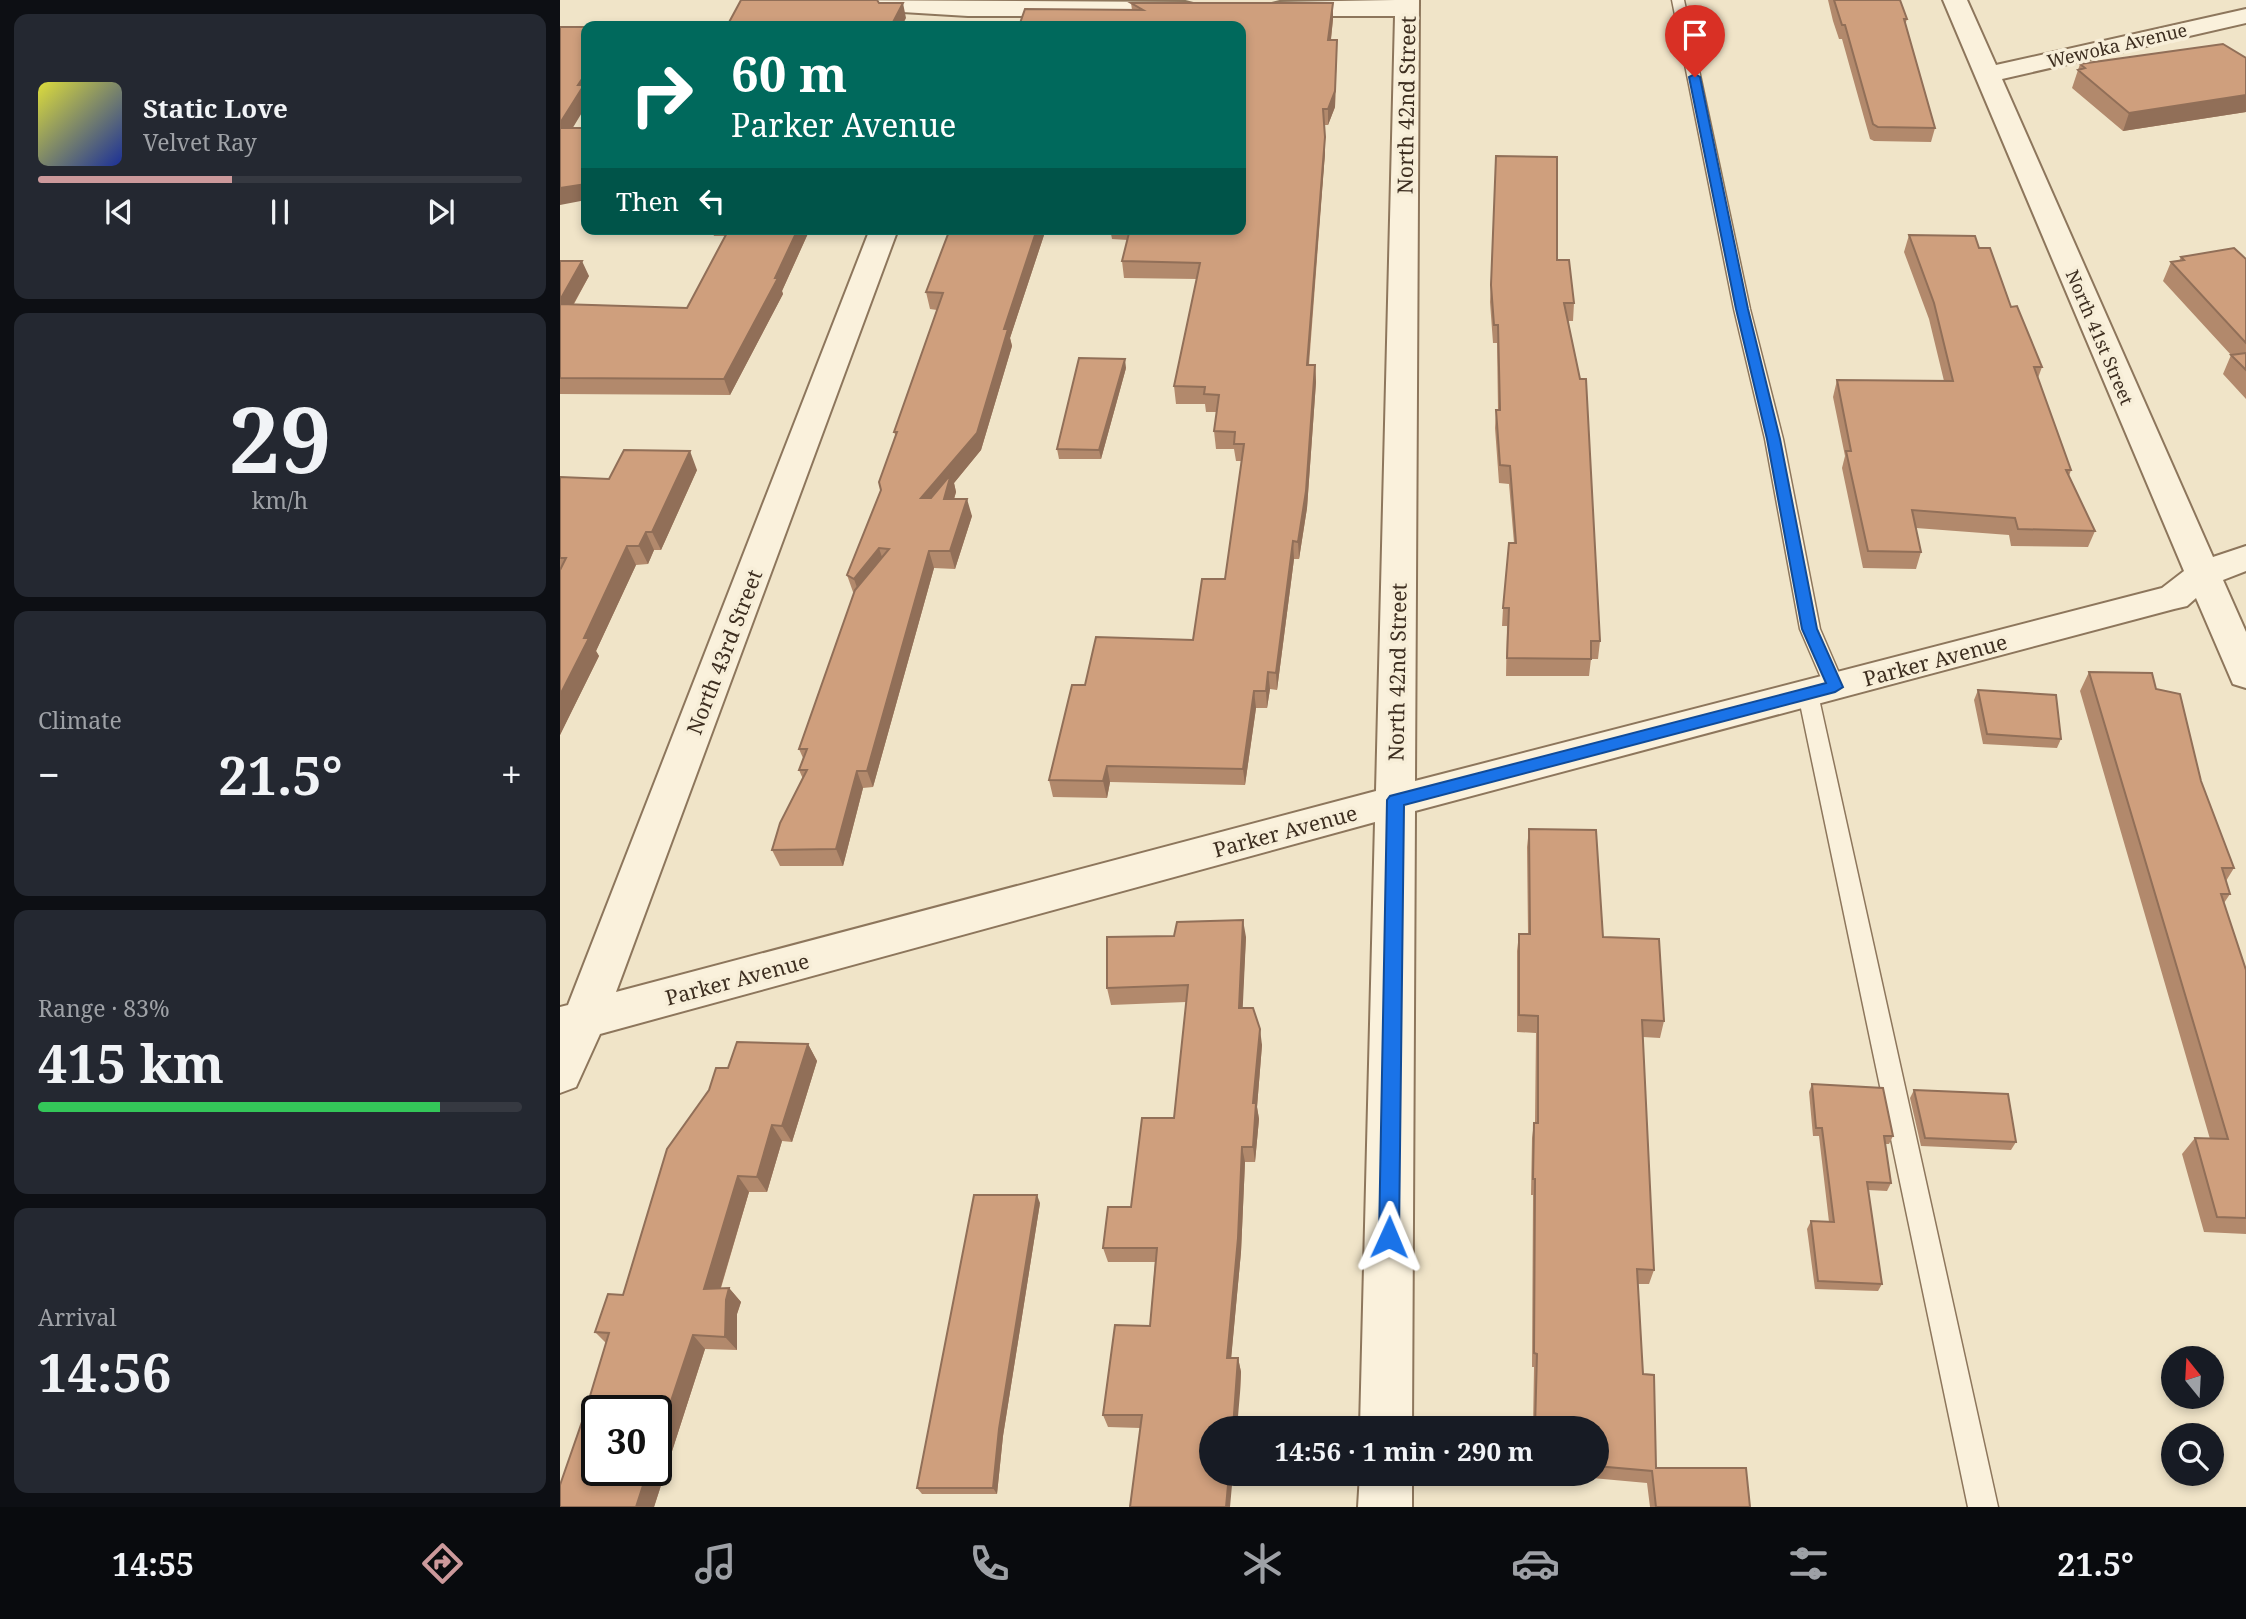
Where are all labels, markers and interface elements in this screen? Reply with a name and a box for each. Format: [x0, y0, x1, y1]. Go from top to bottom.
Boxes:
pin [1665, 5, 1725, 77]
street label: North 42nd Street [1390, 16, 1422, 194]
icon: arrive [1676, 16, 1714, 54]
street label: Wewoka Avenue [2045, 17, 2189, 73]
text: 60 m [731, 40, 847, 106]
icon: right [616, 49, 707, 140]
text: Static Love [143, 90, 288, 126]
text: Parker Avenue [731, 103, 956, 146]
text: Velvet Ray [143, 126, 257, 158]
icon: left [693, 182, 731, 220]
text: Then [616, 183, 679, 219]
icon: previous [100, 193, 138, 231]
icon: pause [261, 193, 299, 231]
icon: next [422, 193, 460, 231]
street label: North 41st Street [2061, 266, 2139, 408]
text: 29 [229, 376, 331, 500]
text: km/h [252, 484, 308, 516]
street label: North 43rd Street [680, 566, 768, 738]
street label: North 42nd Street [1381, 583, 1413, 761]
street label: Parker Avenue [1860, 627, 2010, 693]
text: Climate [38, 704, 122, 736]
text: 21.5° [218, 739, 343, 810]
text: − [38, 748, 60, 800]
text: + [501, 748, 522, 800]
street label: Parker Avenue [1210, 798, 1360, 864]
street label: Parker Avenue [662, 946, 812, 1012]
text: Range · 83% [38, 992, 170, 1024]
text: 415 km [38, 1027, 224, 1098]
position arrow [1352, 1200, 1426, 1274]
text: Arrival [38, 1301, 117, 1333]
text: 14:56 [38, 1336, 171, 1407]
north arrow [2161, 1346, 2224, 1409]
map controls [2161, 1346, 2224, 1486]
speed limit sign: 30 [581, 1395, 672, 1486]
button: search [2161, 1423, 2224, 1486]
text: 14:56 · 1 min · 290 m [1274, 1433, 1534, 1469]
icon: directions [418, 1539, 467, 1588]
icon: music [691, 1539, 740, 1588]
icon: phone [965, 1539, 1014, 1588]
icon: climate [1238, 1539, 1287, 1588]
icon: car [1511, 1539, 1560, 1588]
icon: filters [1784, 1539, 1833, 1588]
text: 14:55 [112, 1542, 194, 1585]
text: 21.5° [2057, 1542, 2134, 1585]

